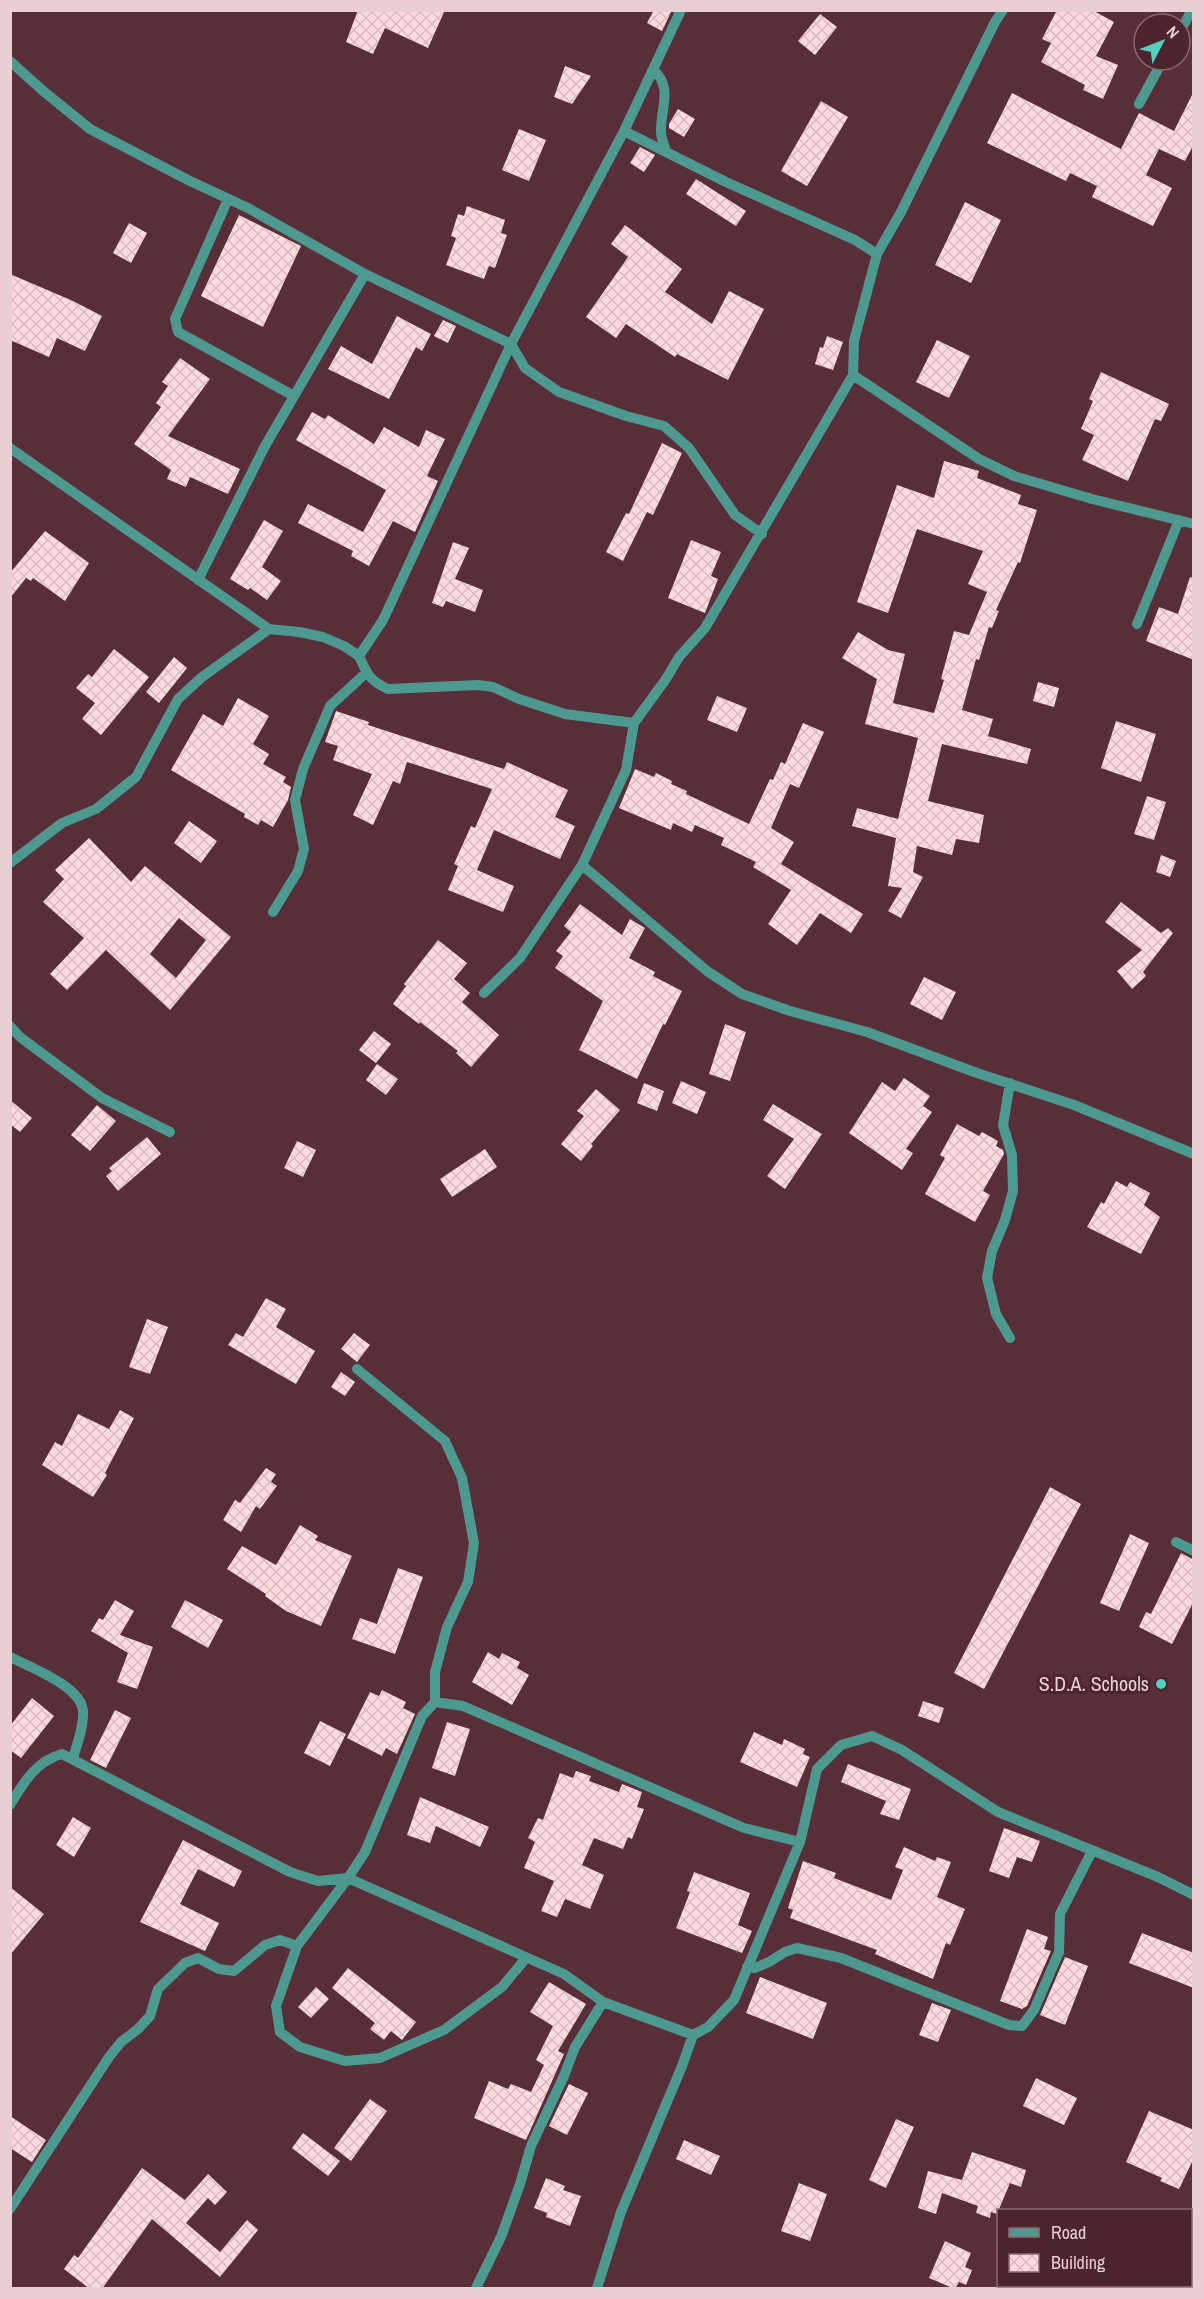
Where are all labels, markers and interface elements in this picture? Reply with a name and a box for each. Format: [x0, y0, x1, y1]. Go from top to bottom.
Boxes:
north arrow [1132, 12, 1192, 72]
text: N [1162, 21, 1184, 43]
place label: S.D.A. Schools [1039, 1670, 1149, 1697]
marker: S.D.A. Schools [1154, 1677, 1168, 1691]
legend [997, 2209, 1192, 2287]
text: Road [1051, 2220, 1086, 2245]
text: Building [1051, 2250, 1106, 2275]

